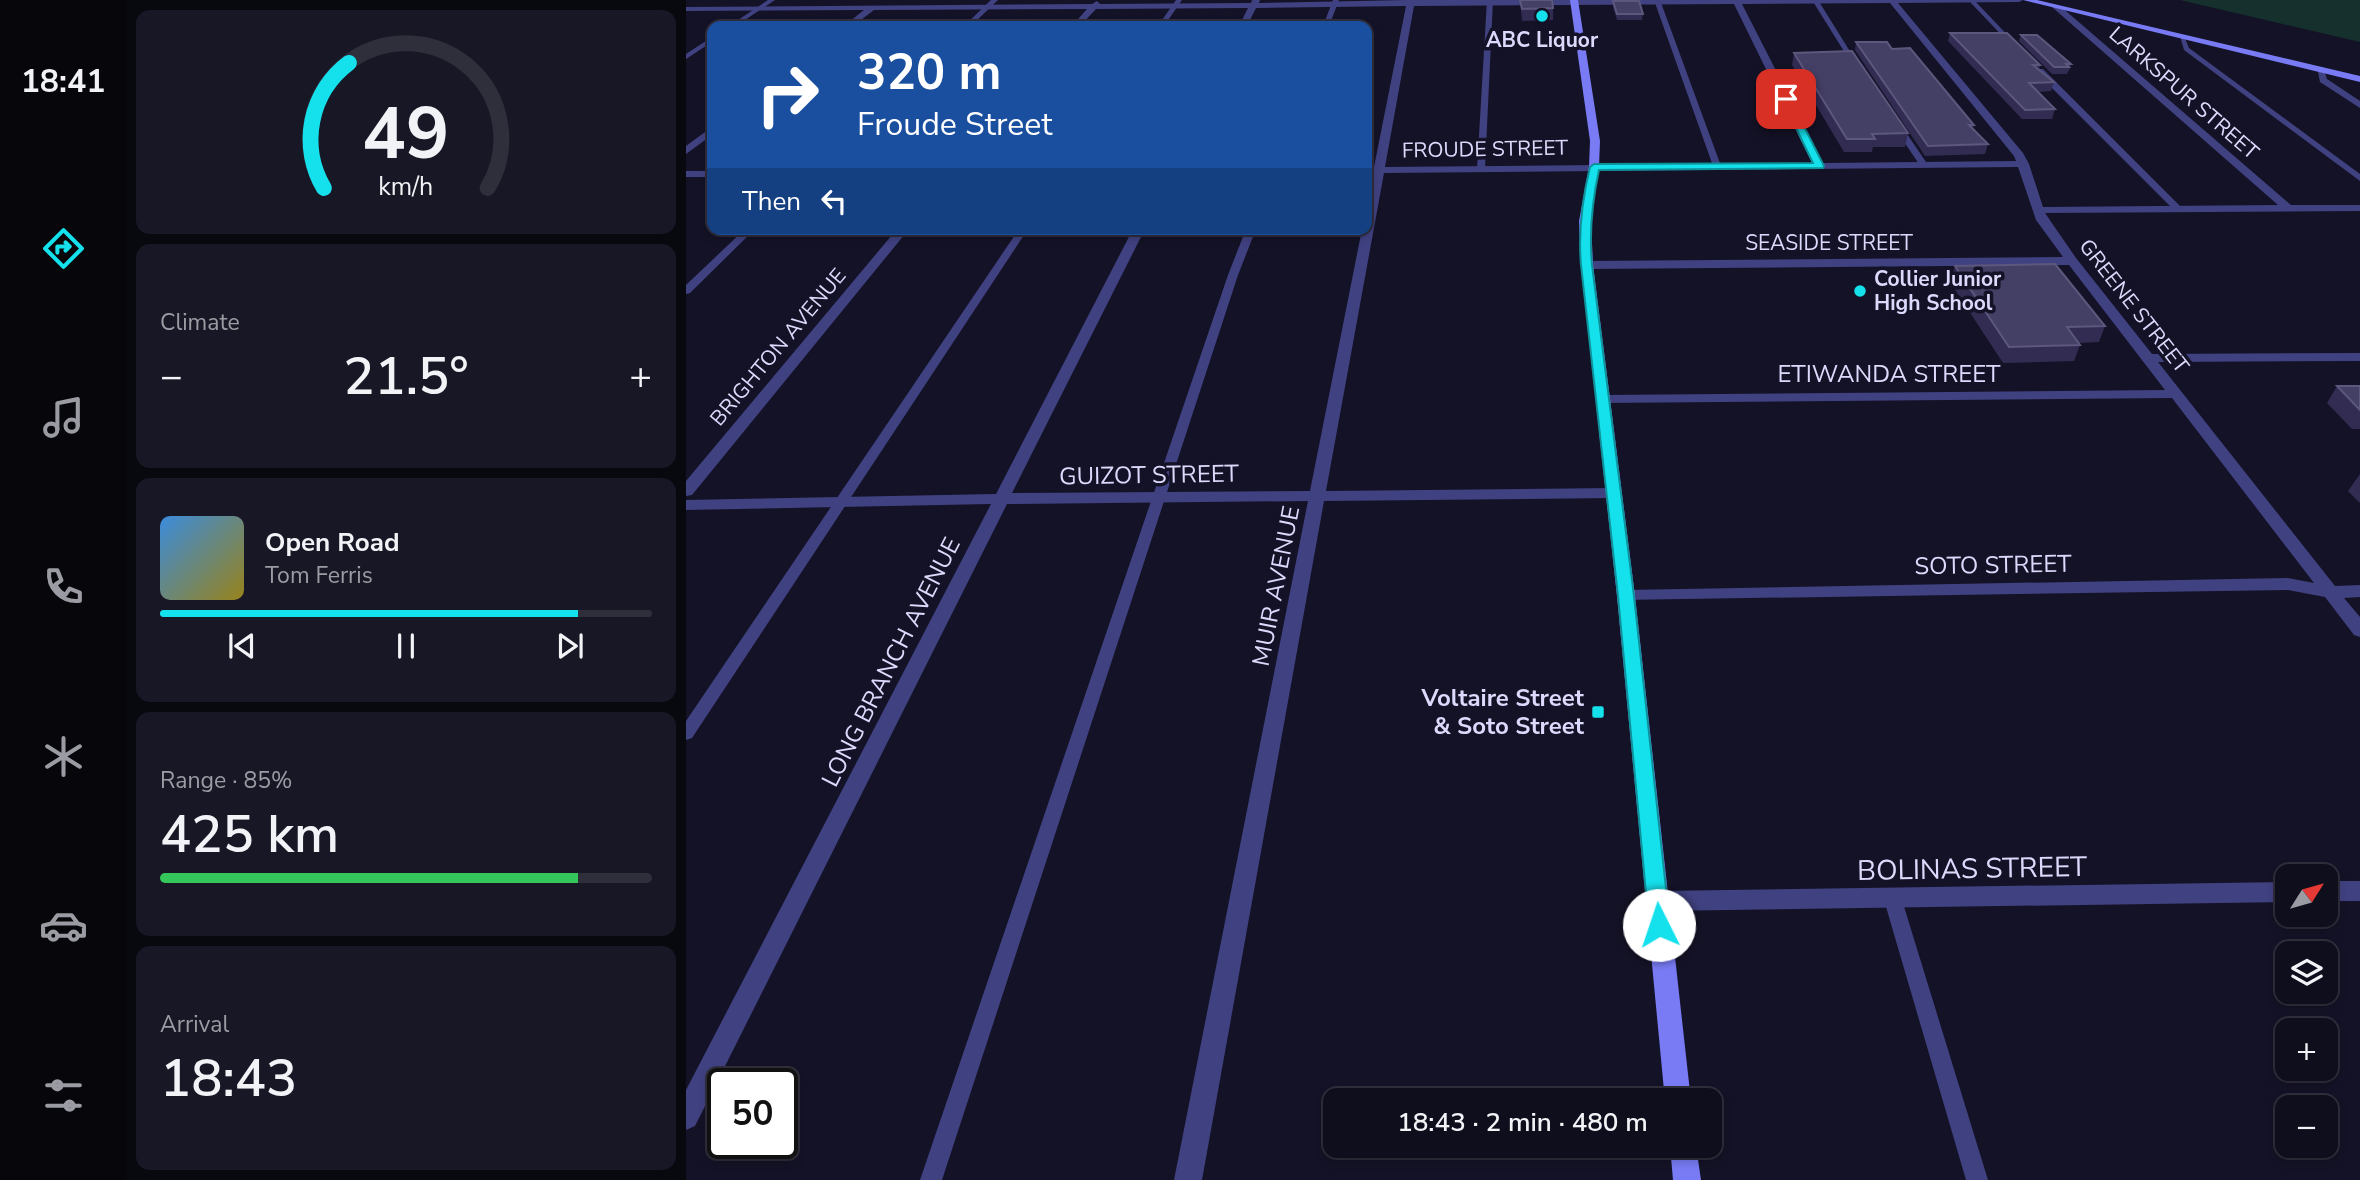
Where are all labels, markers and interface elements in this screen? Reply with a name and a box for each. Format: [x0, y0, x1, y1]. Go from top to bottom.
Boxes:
marker: ABC Liquor [1534, 8, 1550, 24]
street label: LARKSPUR STREET [2103, 20, 2265, 166]
place label: ABC Liquor [1486, 26, 1599, 54]
text: 320 m [857, 39, 1001, 106]
icon: right [742, 49, 833, 140]
text: 18:41 [21, 60, 105, 103]
pin [1756, 69, 1816, 129]
icon: arrive [1767, 80, 1805, 118]
text: 49 [362, 84, 450, 184]
text: Froude Street [857, 103, 1052, 146]
street label: FROUDE STREET [1402, 134, 1569, 164]
text: km/h [378, 170, 434, 204]
icon: left [815, 182, 853, 220]
text: Then [742, 184, 801, 219]
icon: directions [39, 224, 88, 273]
street label: SEASIDE STREET [1745, 229, 1913, 257]
street label: GREENE STREET [2073, 233, 2195, 379]
street label: BRIGHTON AVENUE [704, 262, 852, 432]
place label: Collier Junior High School [1874, 265, 2002, 317]
marker: Collier Junior High School [1852, 283, 1868, 299]
text: Climate [160, 307, 240, 338]
text: 21.5° [343, 341, 469, 412]
text: − [160, 351, 183, 402]
text: + [629, 351, 652, 402]
street label: ETIWANDA STREET [1778, 358, 2001, 390]
icon: music [39, 393, 88, 442]
street label: GUIZOT STREET [1059, 457, 1240, 493]
street label: MUIR AVENUE [1245, 503, 1307, 669]
text: Open Road [265, 525, 400, 560]
street label: LONG BRANCH AVENUE [814, 532, 968, 792]
street label: SOTO STREET [1914, 548, 2072, 582]
text: Tom Ferris [265, 560, 373, 591]
icon: phone [39, 562, 88, 611]
icon: previous [223, 627, 261, 665]
icon: pause [387, 627, 425, 665]
icon: next [551, 627, 589, 665]
place label: Voltaire Street & Soto Street [1420, 682, 1585, 742]
marker: Voltaire Street & Soto Street [1590, 704, 1606, 720]
icon: climate [39, 732, 88, 781]
text: Range · 85% [160, 765, 292, 796]
text: 425 km [160, 799, 339, 870]
street label: BOLINAS STREET [1857, 848, 2087, 890]
north arrow [2275, 864, 2338, 928]
map controls [2275, 864, 2338, 1158]
position arrow [1622, 888, 1696, 962]
icon: car [39, 901, 88, 950]
button: layers [2275, 941, 2338, 1004]
text: Arrival [160, 1009, 229, 1040]
button: + [2275, 1018, 2338, 1081]
text: 18:43 [160, 1043, 297, 1114]
speed limit sign: 50 [707, 1068, 798, 1159]
icon: filters [39, 1071, 88, 1120]
button: − [2275, 1095, 2338, 1158]
text: 18:43 · 2 min · 480 m [1397, 1105, 1648, 1140]

